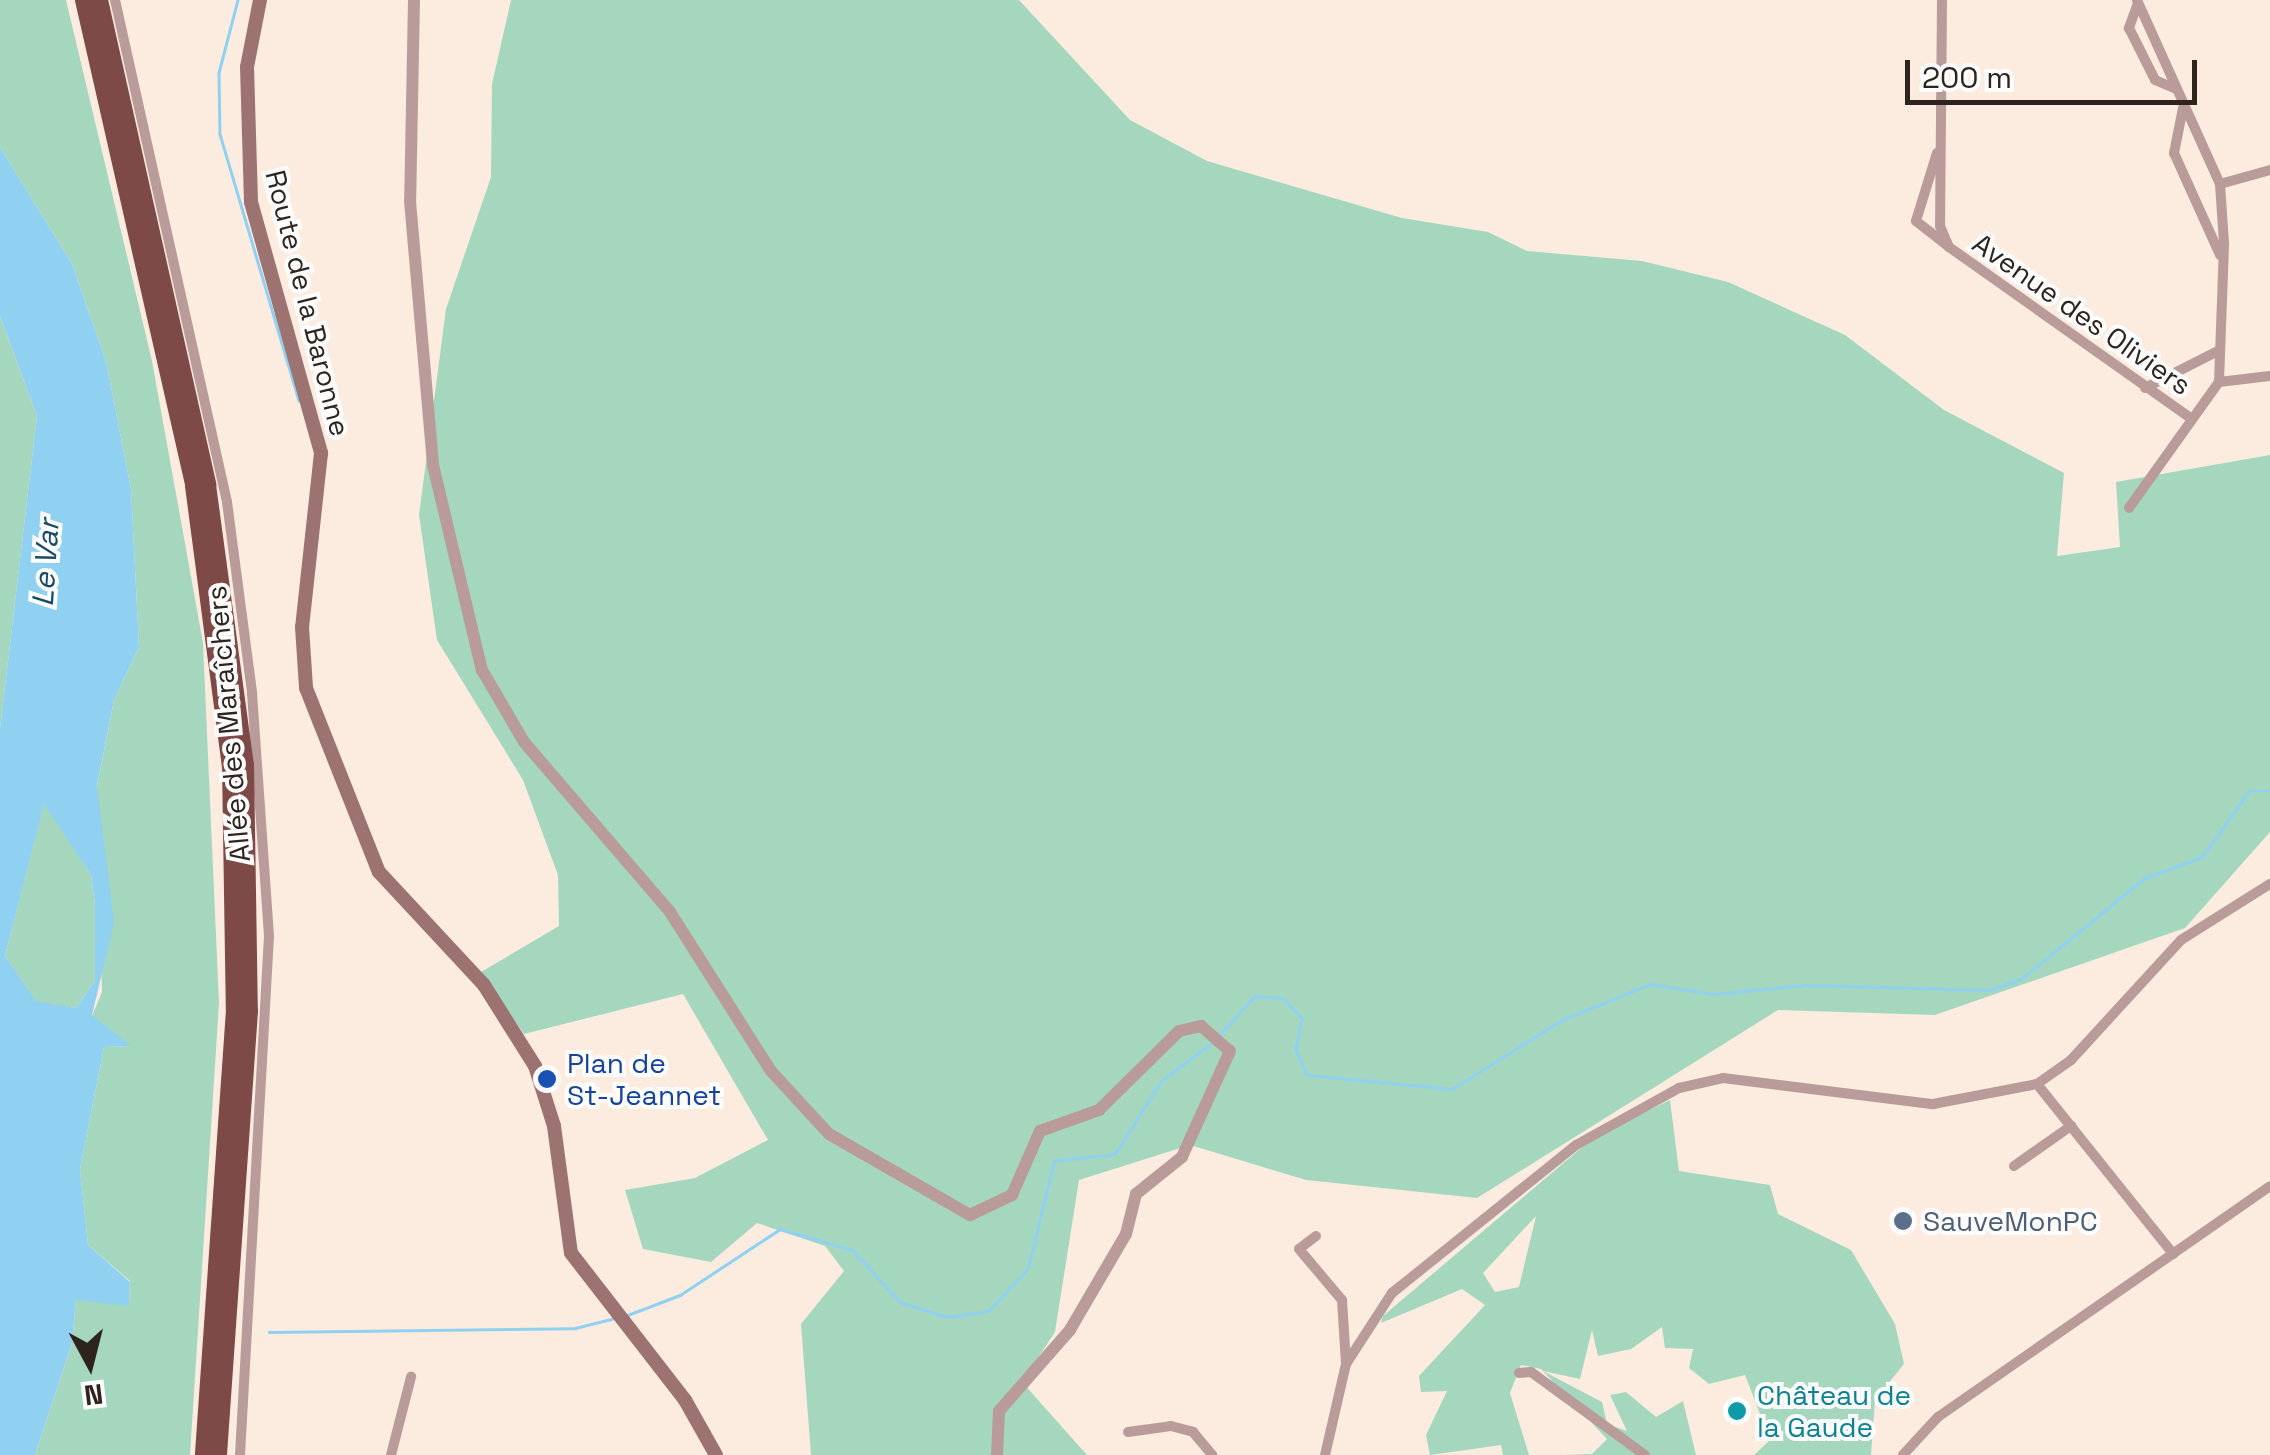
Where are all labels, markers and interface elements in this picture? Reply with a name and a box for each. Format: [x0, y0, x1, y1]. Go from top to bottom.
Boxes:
scale bar [1910, 40, 2202, 102]
text: 200 m [1922, 58, 2012, 97]
street label: Route de la Baronne [259, 166, 357, 440]
street label: Avenue des Oliviers [1966, 226, 2198, 402]
water label: Le Var [25, 518, 67, 608]
street label: Allée des Maraîchers [199, 584, 257, 864]
place label: Plan de St-Jeannet [567, 1046, 721, 1112]
marker: Plan de St-Jeannet [536, 1068, 558, 1090]
place label: SauveMonPC [1923, 1204, 2098, 1238]
marker: SauveMonPC [1892, 1210, 1914, 1232]
north arrow [40, 1315, 140, 1415]
text: N [82, 1376, 105, 1414]
place label: Château de la Gaude [1757, 1378, 1911, 1444]
marker: Château de la Gaude [1726, 1400, 1748, 1422]

